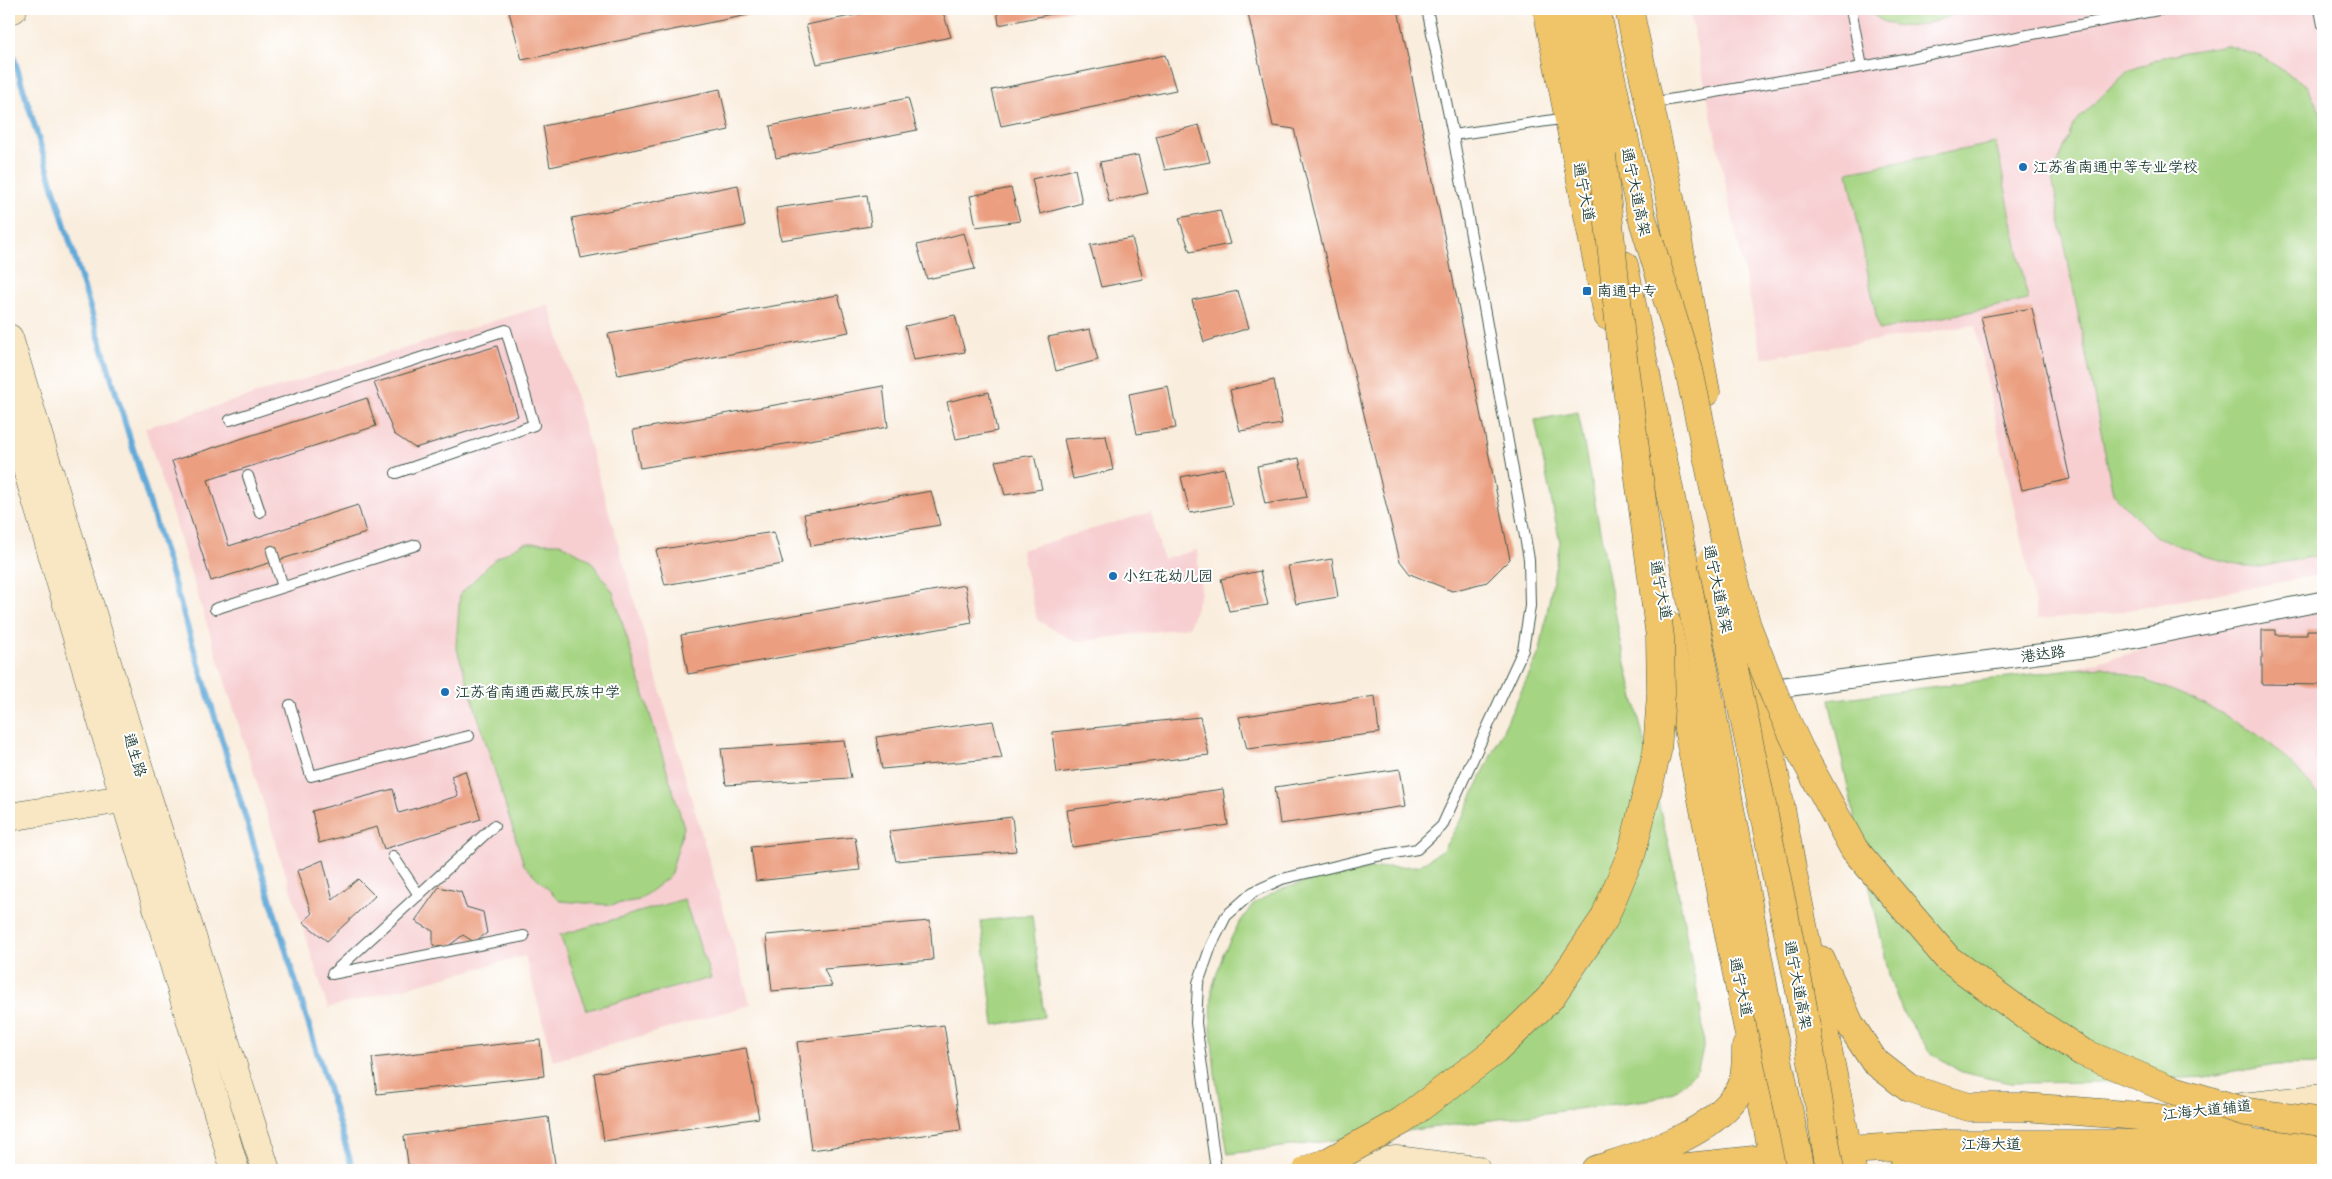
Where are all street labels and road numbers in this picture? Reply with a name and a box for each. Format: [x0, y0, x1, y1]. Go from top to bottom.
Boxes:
street label: 通宁大道高架 [1618, 146, 1656, 238]
street label: 通宁大道 [1569, 160, 1601, 223]
street label: 通宁大道高架 [1700, 543, 1738, 635]
street label: 通宁大道 [1646, 558, 1678, 621]
street label: 港达路 [2019, 640, 2067, 666]
street label: 通生路 [120, 730, 152, 779]
street label: 通宁大道高架 [1781, 939, 1817, 1031]
street label: 通宁大道 [1726, 955, 1758, 1018]
street label: 江海大道辅道 [2161, 1094, 2253, 1124]
street label: 江海大道 [1961, 1133, 2021, 1153]

